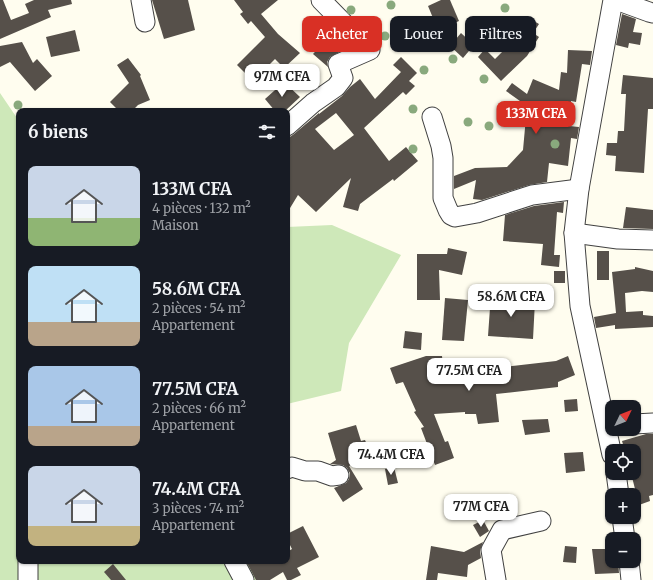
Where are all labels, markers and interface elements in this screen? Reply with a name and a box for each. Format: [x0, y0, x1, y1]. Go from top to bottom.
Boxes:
chip: Acheter [302, 16, 382, 52]
chip: Louer [390, 16, 457, 52]
chip: Filtres [465, 16, 536, 52]
pin: 97M CFA [245, 64, 319, 98]
text: 97M CFA [254, 68, 310, 85]
pin: 133M CFA [495, 101, 577, 135]
text: 133M CFA [505, 105, 567, 122]
text: 6 biens [28, 121, 88, 143]
icon: filters [256, 121, 278, 143]
text: 133M CFA [152, 178, 232, 200]
icon: home [60, 182, 108, 230]
text: 4 pièces · 132 m² [152, 200, 251, 217]
text: Maison [152, 217, 199, 234]
text: 58.6M CFA [152, 278, 241, 300]
icon: home [60, 282, 108, 330]
pin: 58.6M CFA [465, 284, 557, 318]
text: 58.6M CFA [477, 288, 545, 305]
text: 2 pièces · 54 m² [152, 300, 246, 317]
text: Appartement [152, 317, 235, 334]
pin: 77.5M CFA [423, 358, 515, 392]
text: 77.5M CFA [436, 362, 502, 379]
text: 77.5M CFA [152, 378, 238, 400]
icon: home [60, 382, 108, 430]
text: 2 pièces · 66 m² [152, 400, 246, 417]
north arrow [605, 400, 641, 436]
map controls [605, 400, 641, 568]
text: Appartement [152, 417, 235, 434]
pin: 74.4M CFA [345, 442, 437, 476]
button: locate [605, 444, 641, 480]
text: 74.4M CFA [357, 446, 425, 463]
text: 74.4M CFA [152, 478, 240, 500]
icon: home [60, 482, 108, 530]
button: + [605, 488, 641, 524]
pin: 77M CFA [444, 494, 518, 528]
text: 77M CFA [453, 498, 509, 515]
text: 3 pièces · 74 m² [152, 500, 244, 517]
text: Appartement [152, 517, 235, 534]
button: − [605, 532, 641, 568]

